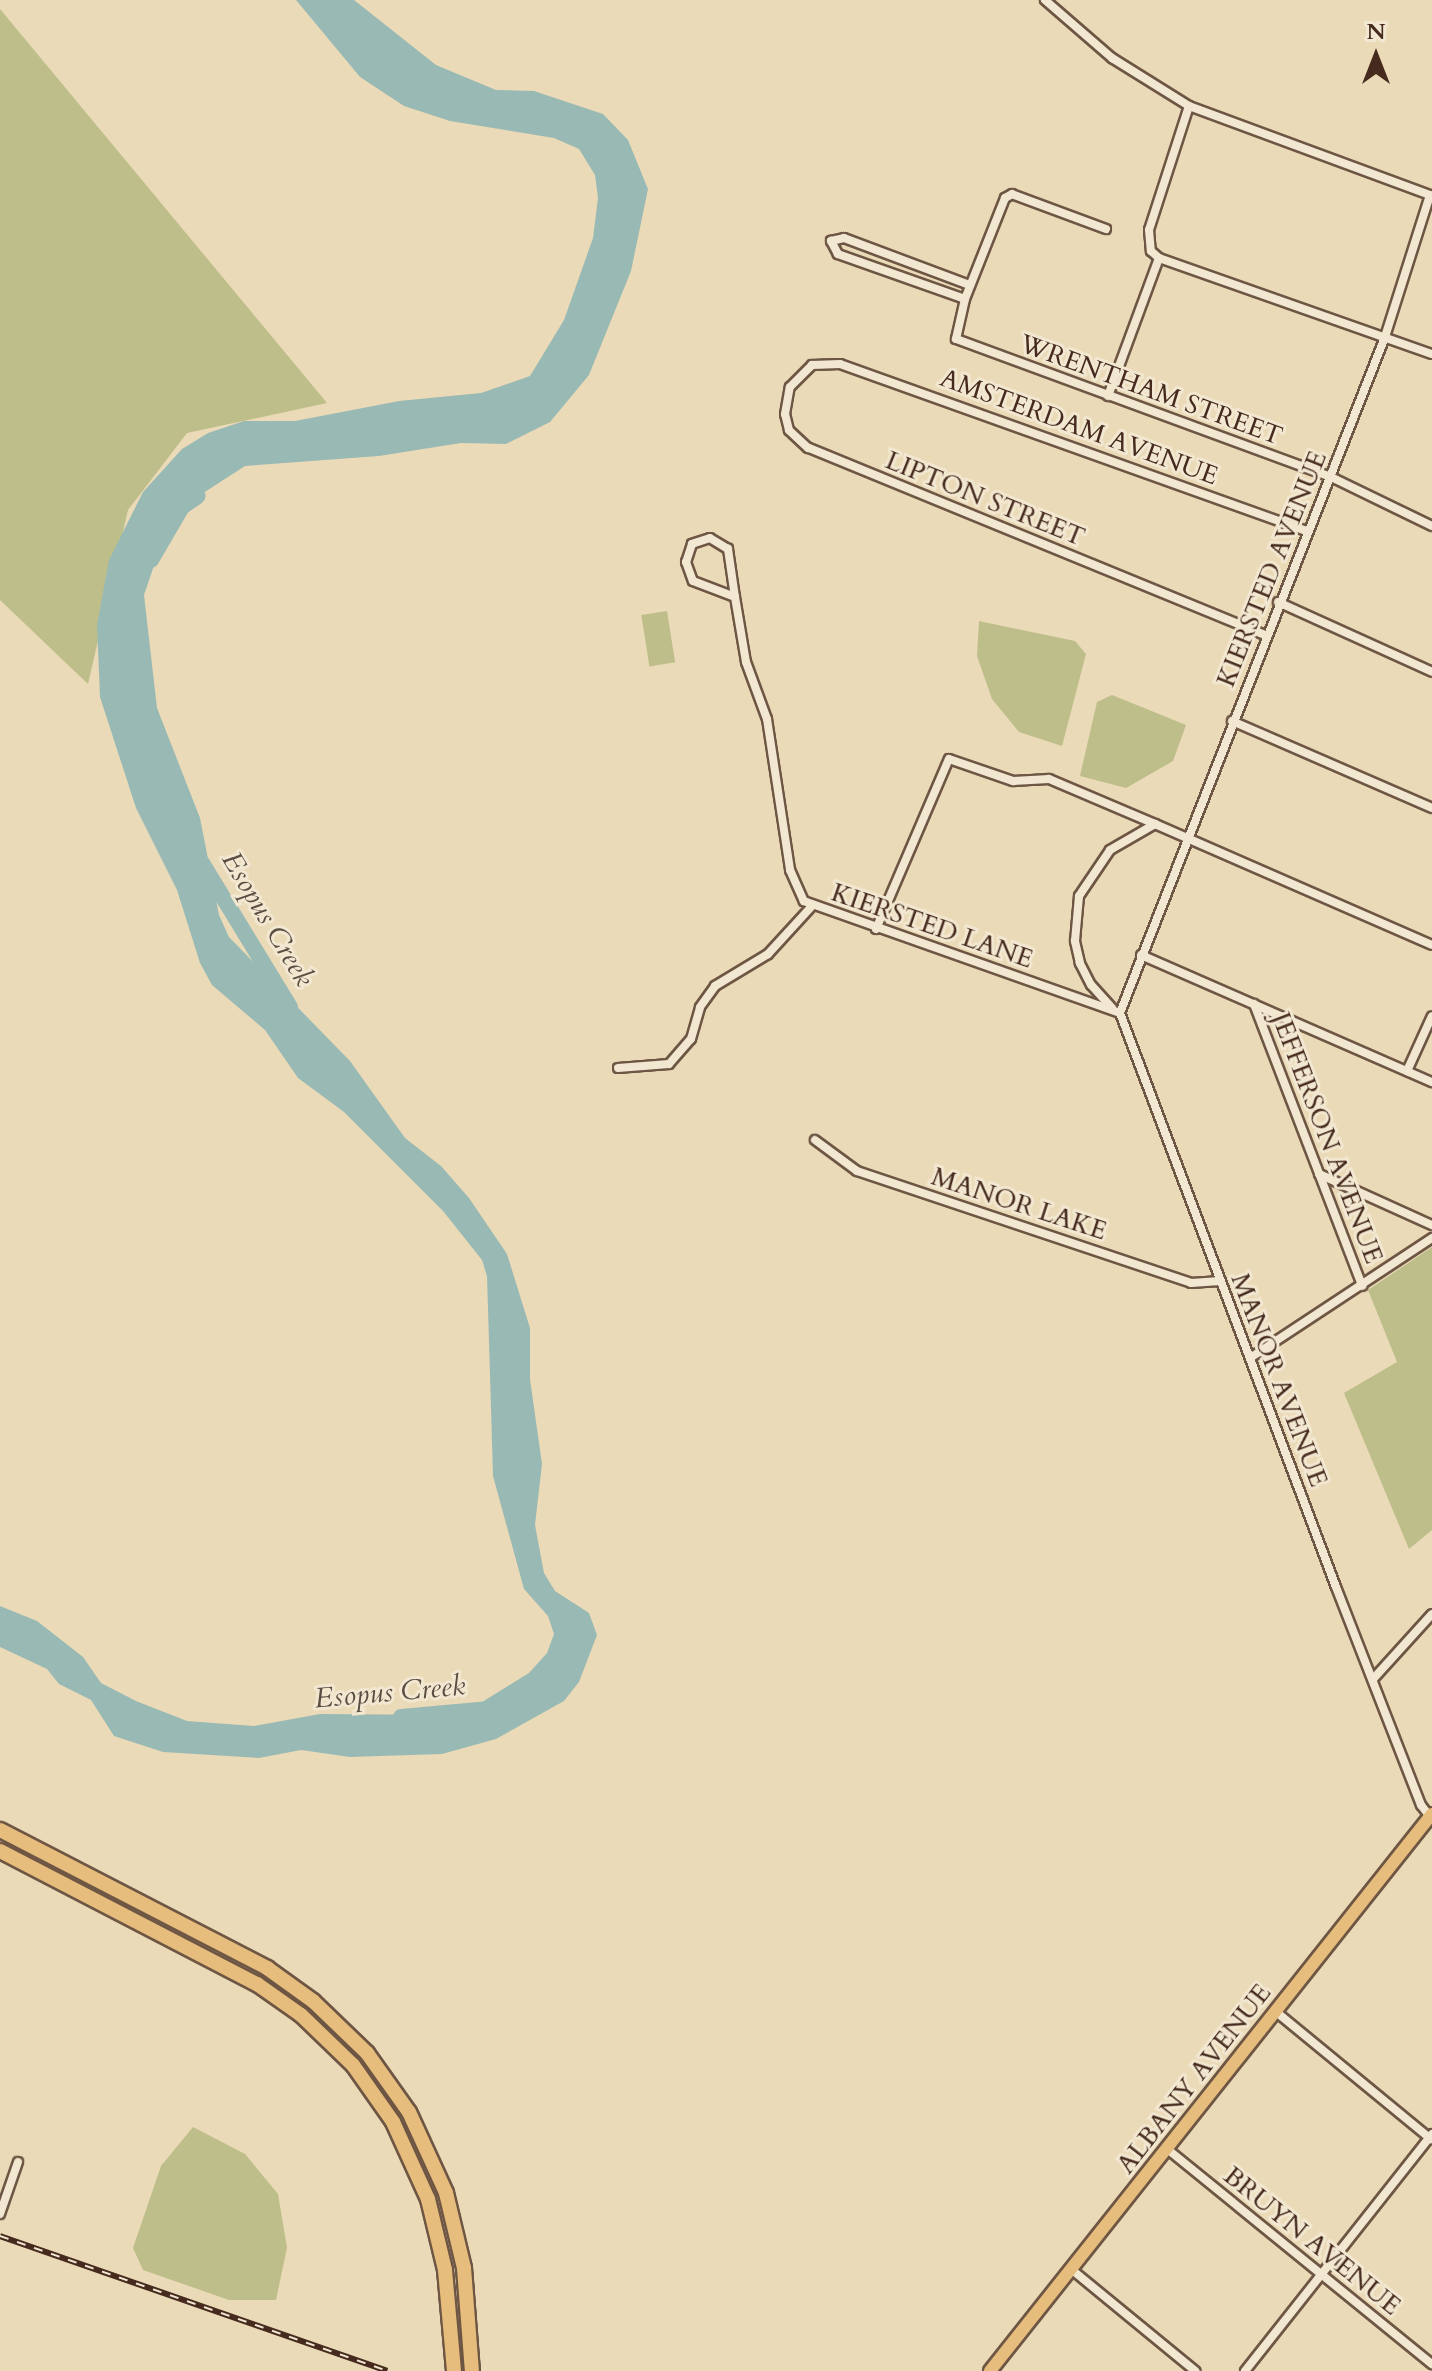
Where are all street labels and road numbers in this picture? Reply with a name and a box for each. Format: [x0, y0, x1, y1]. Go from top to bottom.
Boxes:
street label: WRENTHAM STREET [1016, 328, 1286, 452]
street label: AMSTERDAM AVENUE [936, 362, 1222, 492]
street label: LIPTON STREET [881, 445, 1089, 553]
street label: KIERSTED AVENUE [1210, 447, 1334, 691]
street label: KIERSTED LANE [827, 877, 1037, 975]
street label: JEFFERSON AVENUE [1265, 1008, 1389, 1268]
street label: MANOR LAKE [928, 1161, 1110, 1247]
street label: MANOR AVENUE [1224, 1269, 1334, 1491]
street label: ALBANY AVENUE [1110, 1978, 1278, 2180]
street label: BRUYN AVENUE [1217, 2160, 1407, 2322]

